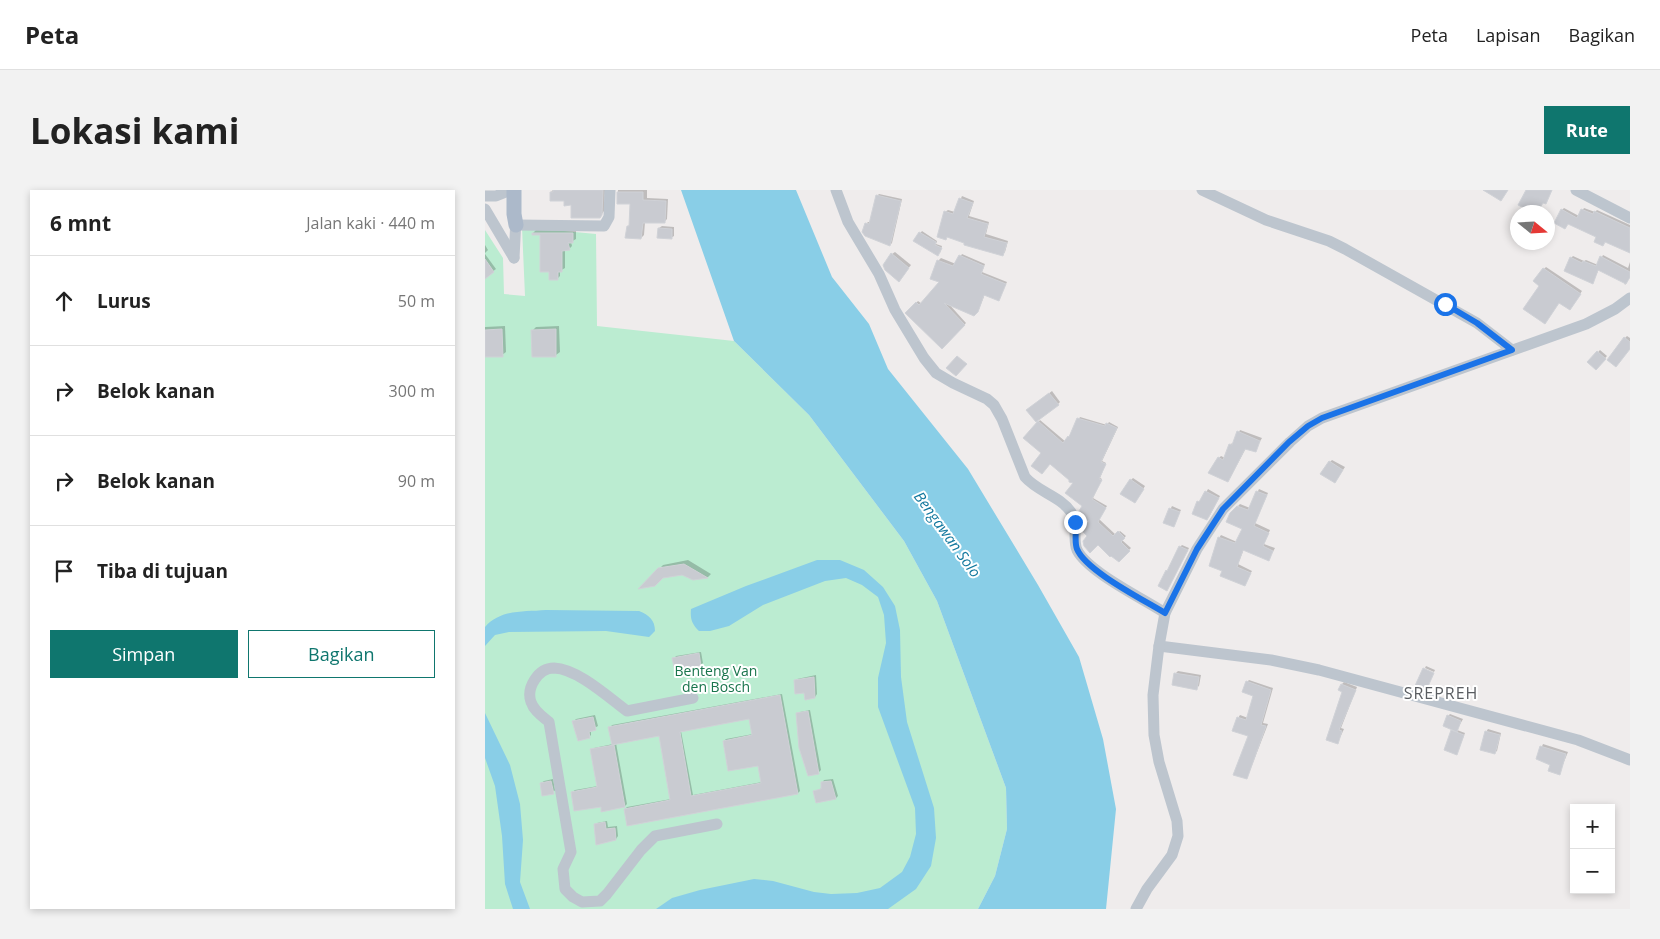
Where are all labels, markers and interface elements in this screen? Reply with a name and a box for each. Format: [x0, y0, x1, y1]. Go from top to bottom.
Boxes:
text: Peta [25, 18, 79, 51]
text: Peta [1411, 23, 1448, 47]
text: Lapisan [1476, 23, 1541, 47]
text: Bagikan [1569, 23, 1635, 47]
button: Rute [1544, 106, 1630, 154]
text: Lokasi kami [30, 107, 239, 154]
north arrow [1510, 205, 1555, 250]
text: 6 mnt [50, 209, 111, 237]
text: Jalan kaki · 440 m [306, 212, 435, 234]
icon: ahead [50, 287, 78, 315]
text: Lurus [97, 288, 151, 314]
text: 50 m [398, 290, 435, 312]
route start [1434, 293, 1457, 316]
icon: right [50, 377, 78, 405]
text: Belok kanan [97, 378, 215, 404]
text: 300 m [389, 380, 435, 402]
icon: right [50, 467, 78, 495]
text: Belok kanan [97, 468, 215, 494]
text: 90 m [398, 470, 435, 492]
water label: Bengawan Solo [910, 487, 986, 581]
route end [1064, 511, 1087, 534]
icon: arrive [50, 557, 78, 585]
text: Tiba di tujuan [97, 558, 228, 584]
button: Simpan [50, 630, 238, 678]
button: Bagikan [248, 630, 435, 678]
park label: Benteng Van den Bosch [675, 661, 757, 696]
district label: SREPREH [1404, 682, 1478, 704]
map controls [1570, 804, 1615, 894]
button: + [1570, 804, 1615, 849]
button: − [1570, 849, 1615, 894]

